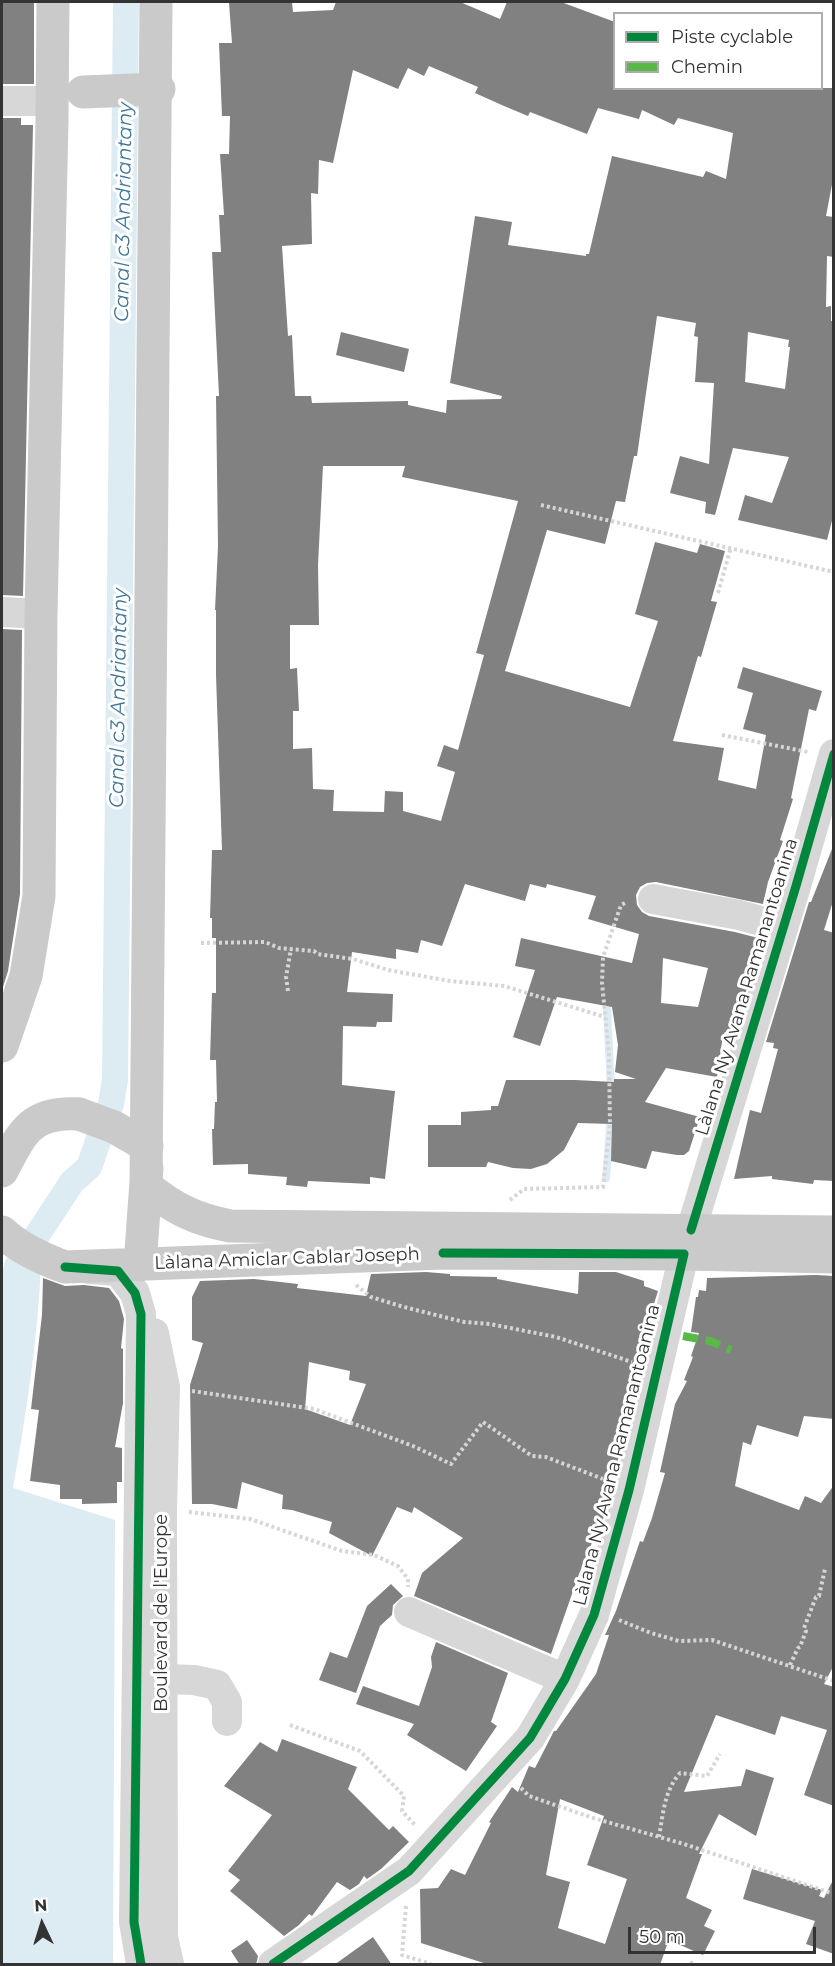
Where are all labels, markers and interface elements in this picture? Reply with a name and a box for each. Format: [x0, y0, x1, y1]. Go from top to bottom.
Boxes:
legend [613, 12, 823, 90]
text: Piste cyclable [671, 26, 793, 48]
text: Chemin [671, 56, 743, 78]
water label: Canal c3 Andriantany [110, 102, 138, 322]
water label: Canal c3 Andriantany [105, 588, 133, 808]
street label: Làlana Ny Avana Ramanantoanina [691, 836, 803, 1138]
street label: Làlana Amiclar Cablar Joseph [154, 1244, 420, 1274]
street label: Làlana Ny Avana Ramanantoanina [569, 1302, 665, 1608]
street label: Boulevard de l'Europe [151, 1514, 173, 1712]
north arrow [12, 1894, 72, 1954]
text: N [34, 1896, 48, 1915]
scale bar [631, 1915, 818, 1953]
text: 50 m [639, 1926, 685, 1948]

